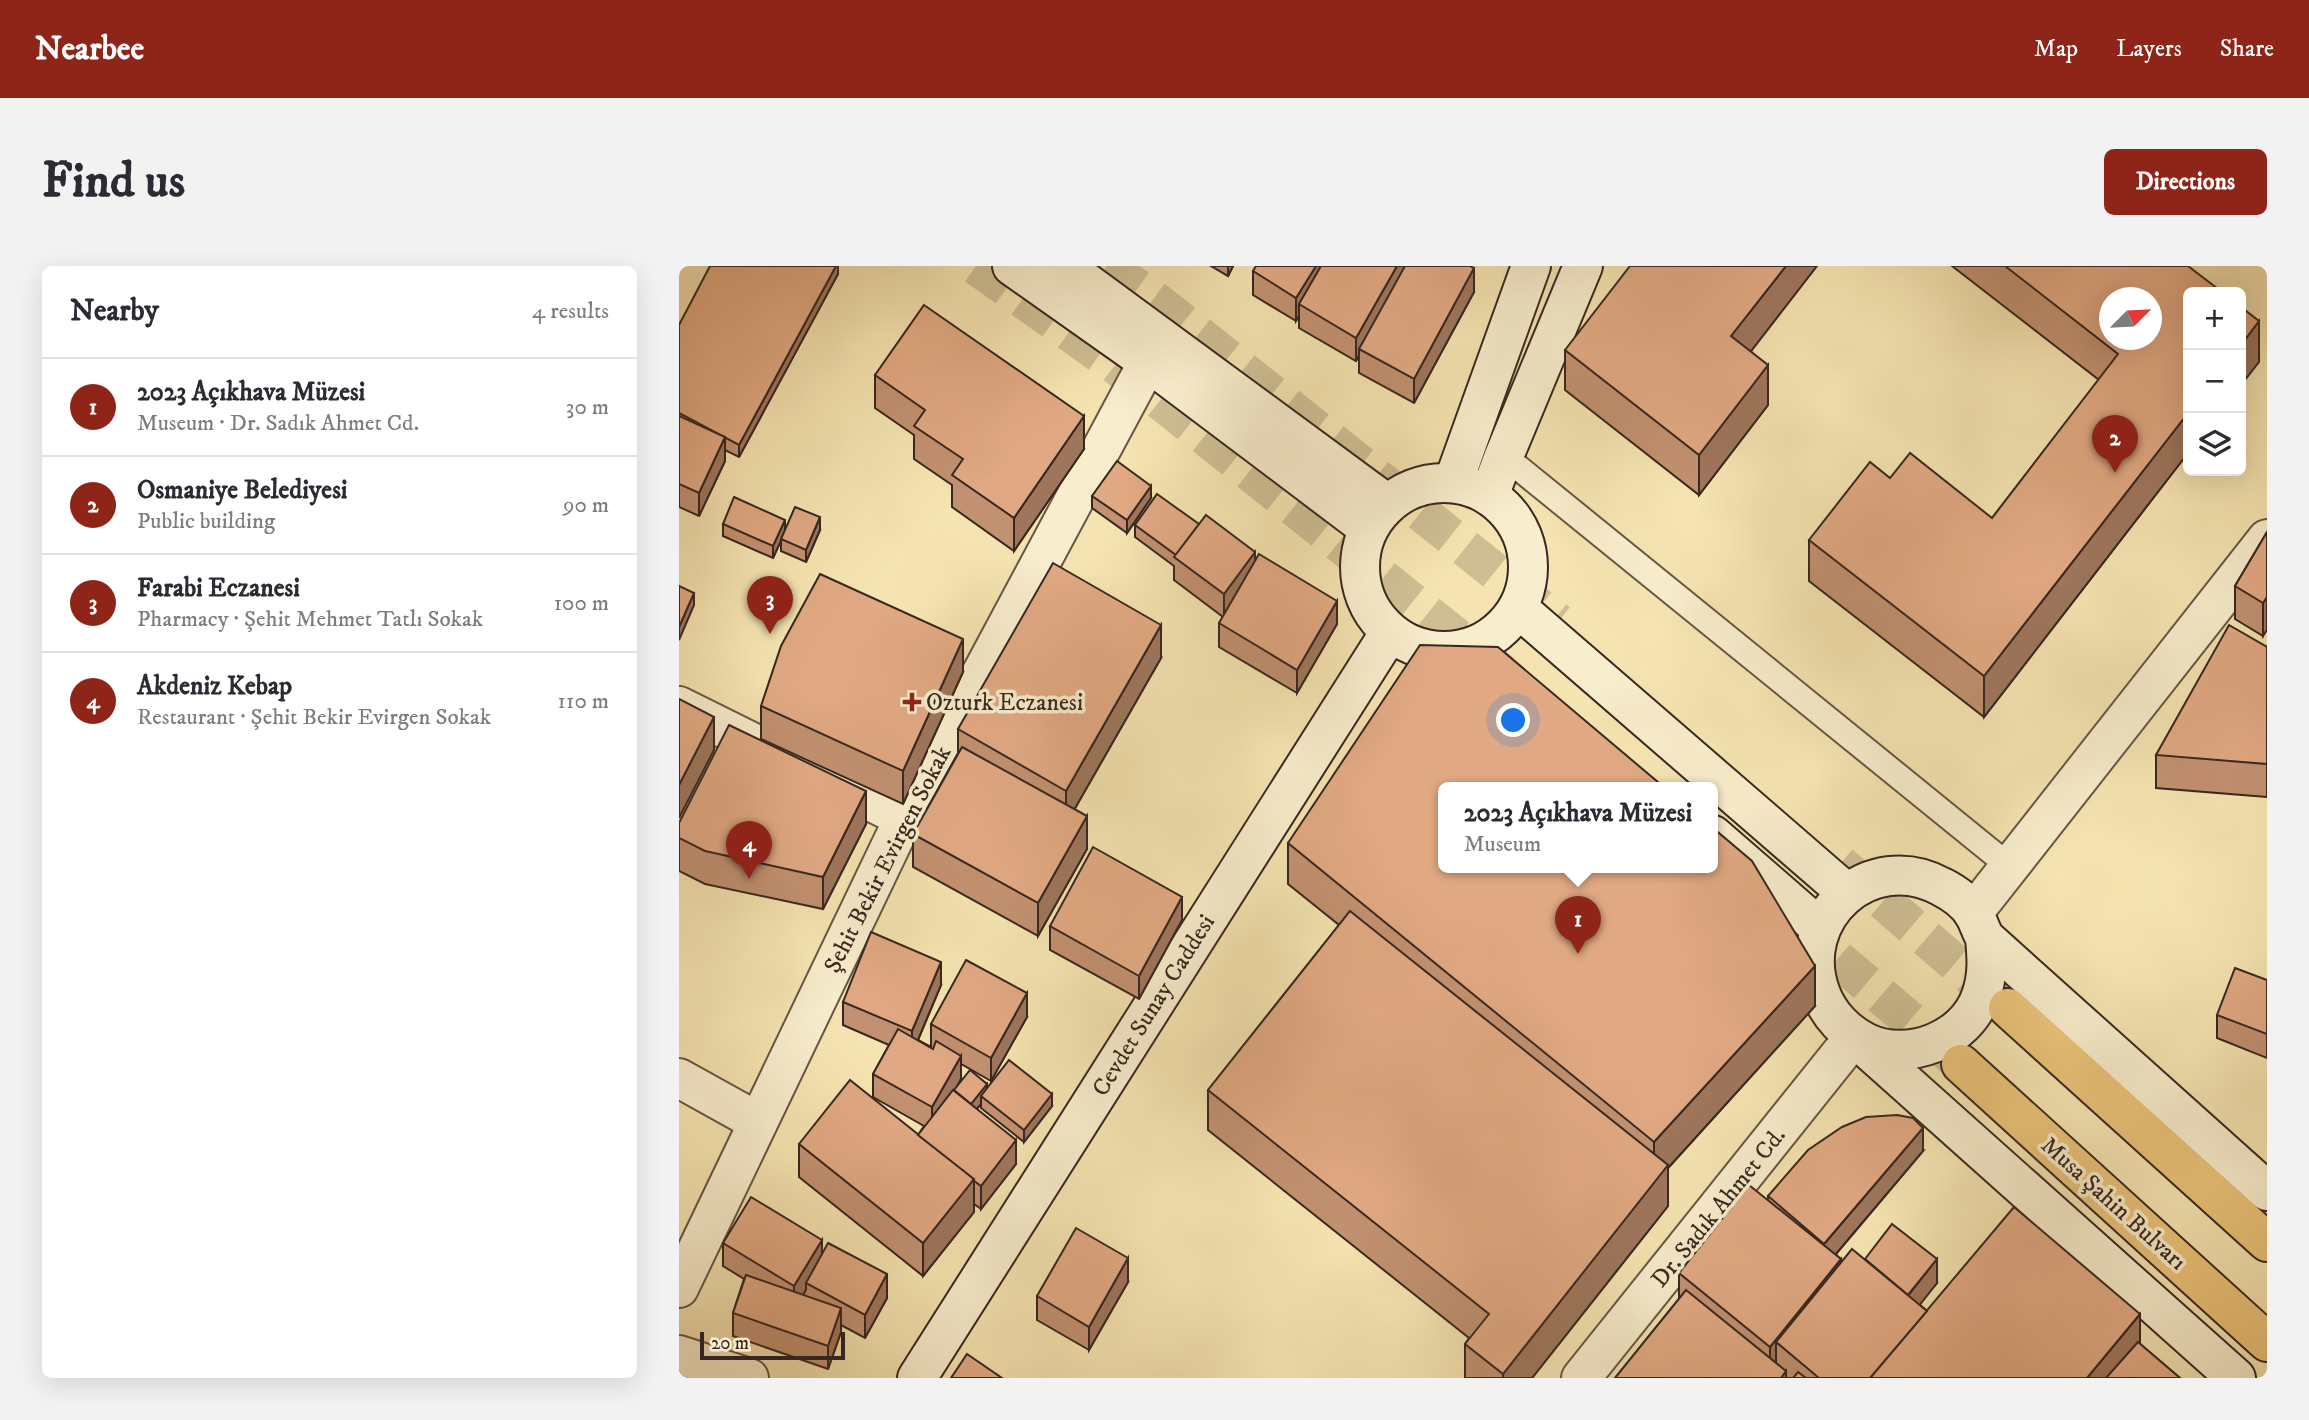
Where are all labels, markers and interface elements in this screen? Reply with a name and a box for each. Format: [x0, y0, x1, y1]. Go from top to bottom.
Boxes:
text: Nearbee [35, 29, 144, 70]
text: Map [2034, 34, 2078, 64]
text: Layers [2116, 34, 2182, 64]
text: Share [2220, 34, 2274, 64]
button: Directions [2104, 149, 2267, 215]
text: Find us [42, 151, 185, 213]
north arrow [2099, 287, 2162, 350]
map controls [2183, 287, 2246, 476]
button: + [2183, 287, 2246, 350]
text: Nearby [70, 293, 159, 330]
text: 4 results [532, 297, 609, 326]
button: − [2183, 350, 2246, 413]
text: 2023 Açıkhava Müzesi [137, 376, 365, 409]
text: 1 [89, 393, 97, 422]
text: 30 m [566, 393, 609, 422]
text: Museum · Dr. Sadık Ahmet Cd. [137, 409, 419, 438]
button: layers [2183, 413, 2246, 476]
pin: 2 [2092, 415, 2138, 473]
text: Osmaniye Belediyesi [137, 474, 348, 507]
text: 2 [87, 491, 99, 520]
text: 90 m [563, 491, 609, 520]
text: Public building [137, 507, 275, 536]
text: Farabi Eczanesi [137, 572, 300, 605]
pin: 3 [747, 576, 793, 634]
text: 3 [89, 589, 97, 618]
text: 100 m [554, 589, 609, 618]
text: Pharmacy · Şehit Mehmet Tatlı Sokak [137, 605, 483, 634]
text: Akdeniz Kebap [137, 670, 292, 703]
text: 4 [86, 687, 100, 716]
text: 110 m [558, 687, 609, 716]
place label: Ozturk Eczanesi [926, 688, 1083, 718]
marker: Ozturk Eczanesi [904, 694, 920, 710]
text: Restaurant · Şehit Bekir Evirgen Sokak [137, 703, 491, 732]
your location [1496, 703, 1530, 737]
street label: Şehit Bekir Evirgen Sokak [818, 741, 958, 978]
popup [1438, 782, 1718, 873]
text: 2023 Açıkhava Müzesi [1464, 797, 1692, 830]
pin: 4 [726, 821, 772, 879]
text: Museum [1464, 830, 1541, 859]
pin: 1 [1555, 896, 1601, 954]
street label: Cevdet Sunay Caddesi [1086, 909, 1222, 1102]
street label: Dr. Sadık Ahmet Cd. [1645, 1121, 1793, 1294]
street label: Musa Şahin Bulvarı [2034, 1131, 2192, 1277]
scale bar [700, 1329, 845, 1361]
text: 20 m [711, 1332, 749, 1355]

